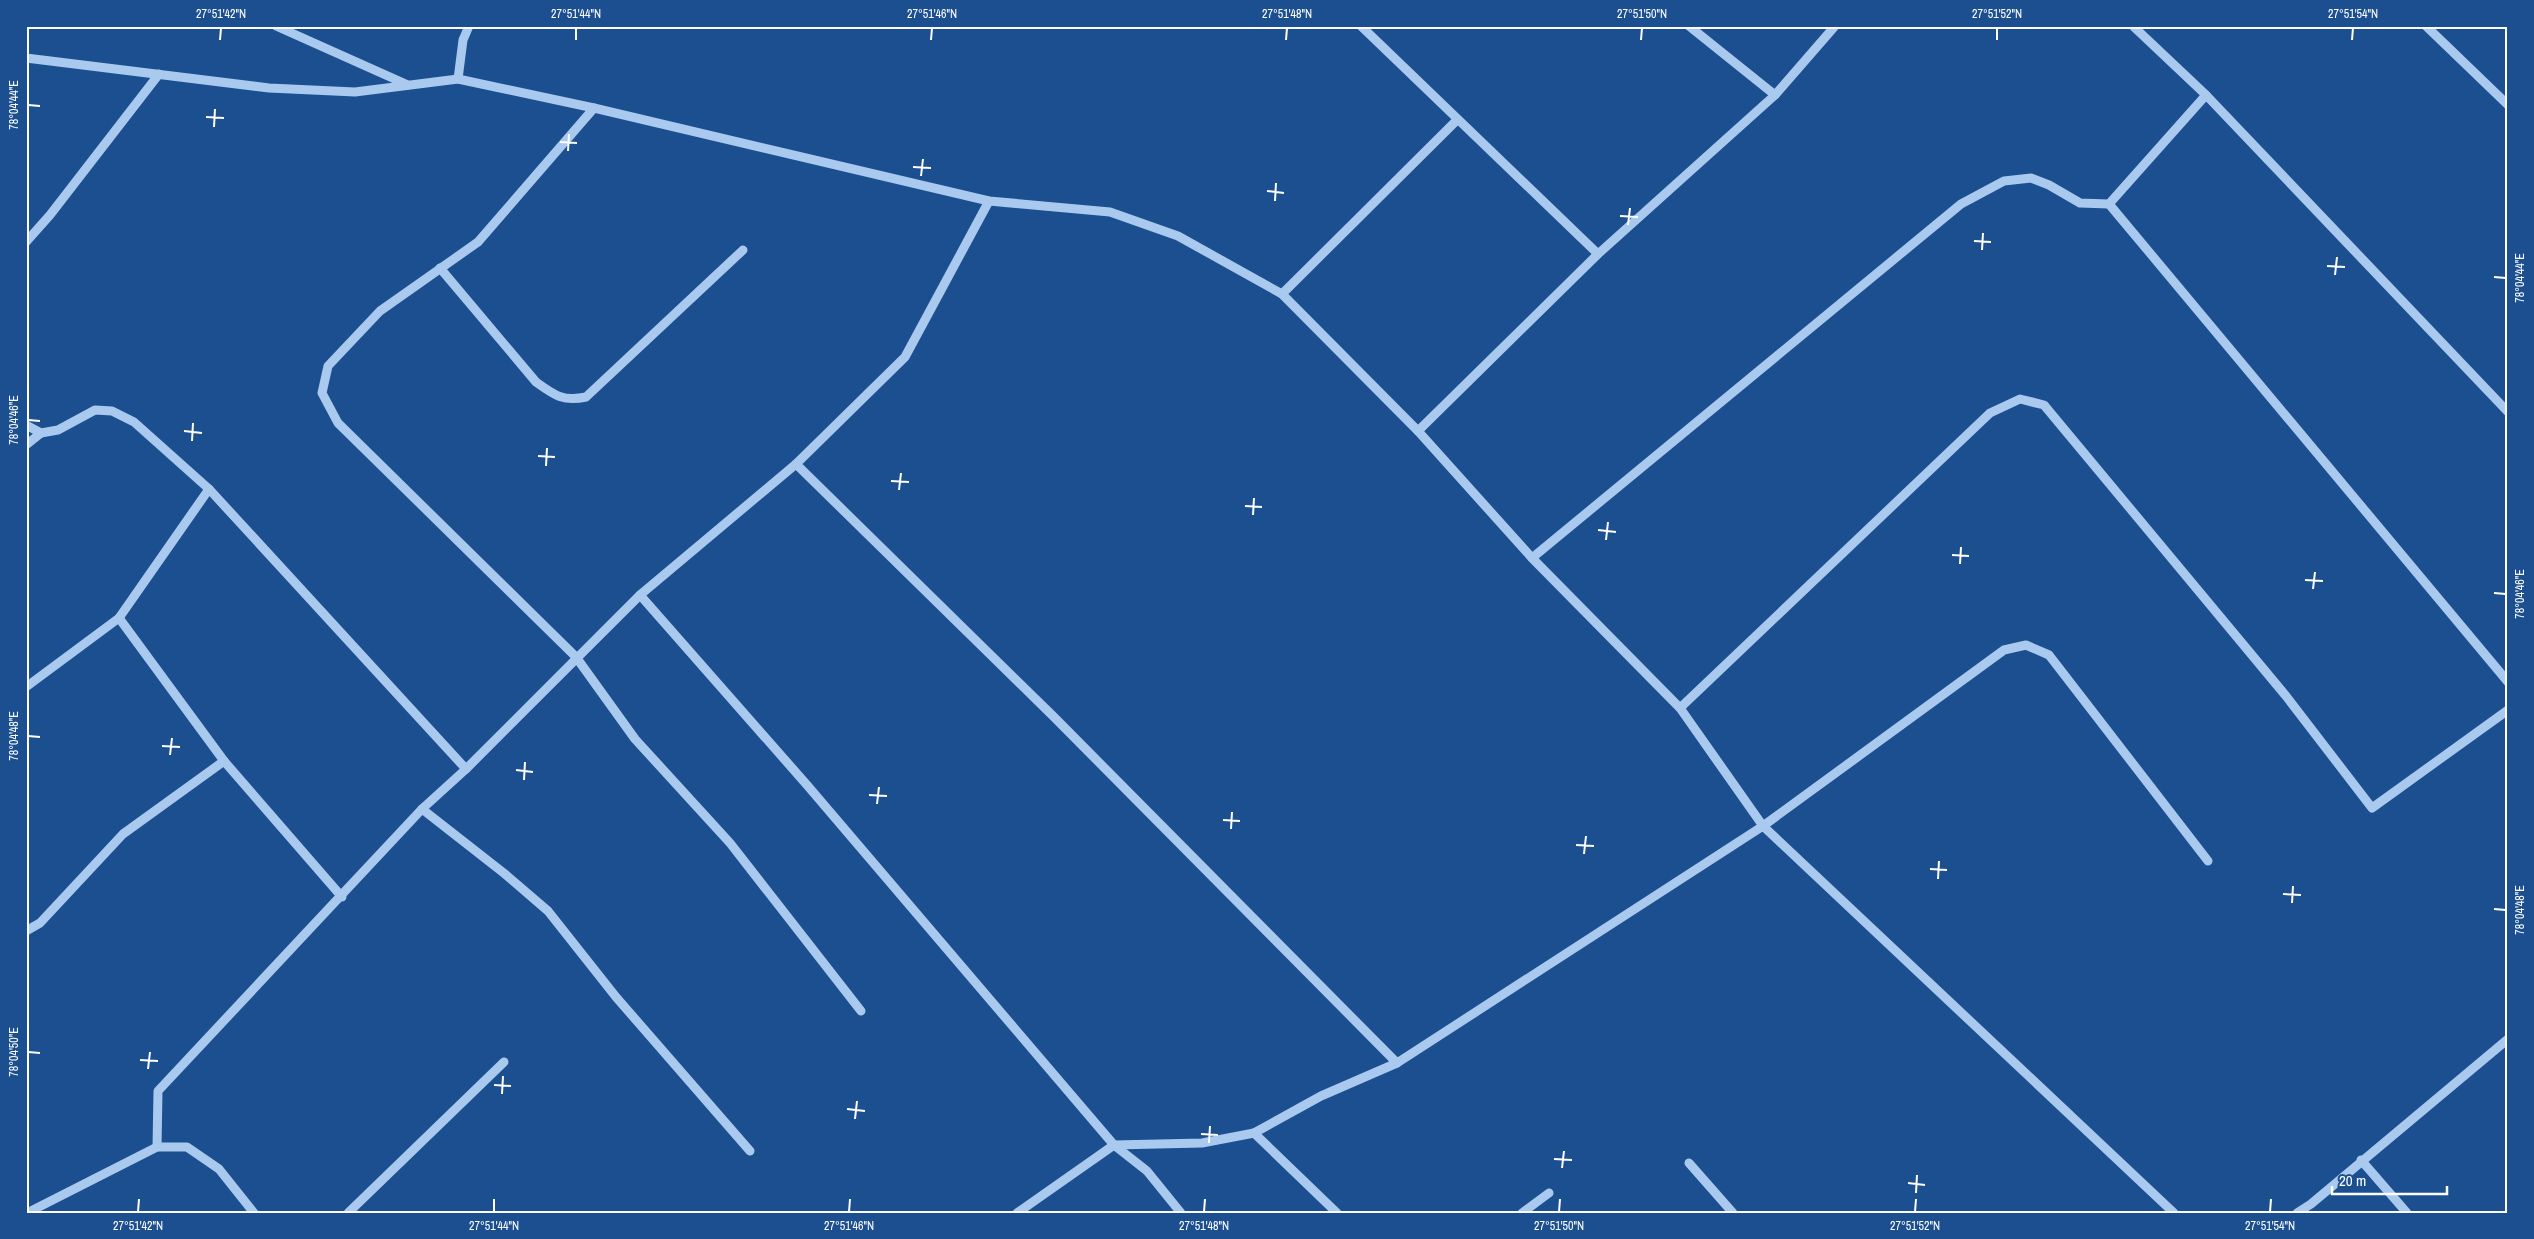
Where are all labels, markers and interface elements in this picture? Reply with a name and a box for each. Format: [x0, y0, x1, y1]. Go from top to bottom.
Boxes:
text: 27°51'42"N [196, 6, 246, 22]
text: 27°51'44"N [551, 6, 601, 22]
text: 27°51'46"N [907, 6, 957, 22]
text: 27°51'48"N [1262, 6, 1312, 22]
text: 27°51'50"N [1617, 6, 1667, 22]
text: 27°51'52"N [1972, 6, 2022, 22]
text: 27°51'54"N [2328, 6, 2378, 22]
text: 78°04'44"E [6, 80, 22, 130]
text: 78°04'44"E [2512, 253, 2528, 303]
text: 78°04'46"E [6, 395, 22, 445]
text: 78°04'46"E [2512, 569, 2528, 619]
text: 78°04'48"E [6, 711, 22, 761]
text: 78°04'48"E [2512, 885, 2528, 935]
text: 78°04'50"E [6, 1027, 22, 1077]
scale bar [2332, 1164, 2446, 1196]
text: 20 m [2339, 1170, 2366, 1191]
text: 27°51'42"N [113, 1218, 163, 1234]
text: 27°51'44"N [469, 1218, 519, 1234]
text: 27°51'46"N [824, 1218, 874, 1234]
text: 27°51'48"N [1179, 1218, 1229, 1234]
text: 27°51'50"N [1534, 1218, 1584, 1234]
text: 27°51'52"N [1890, 1218, 1940, 1234]
text: 27°51'54"N [2245, 1218, 2295, 1234]

